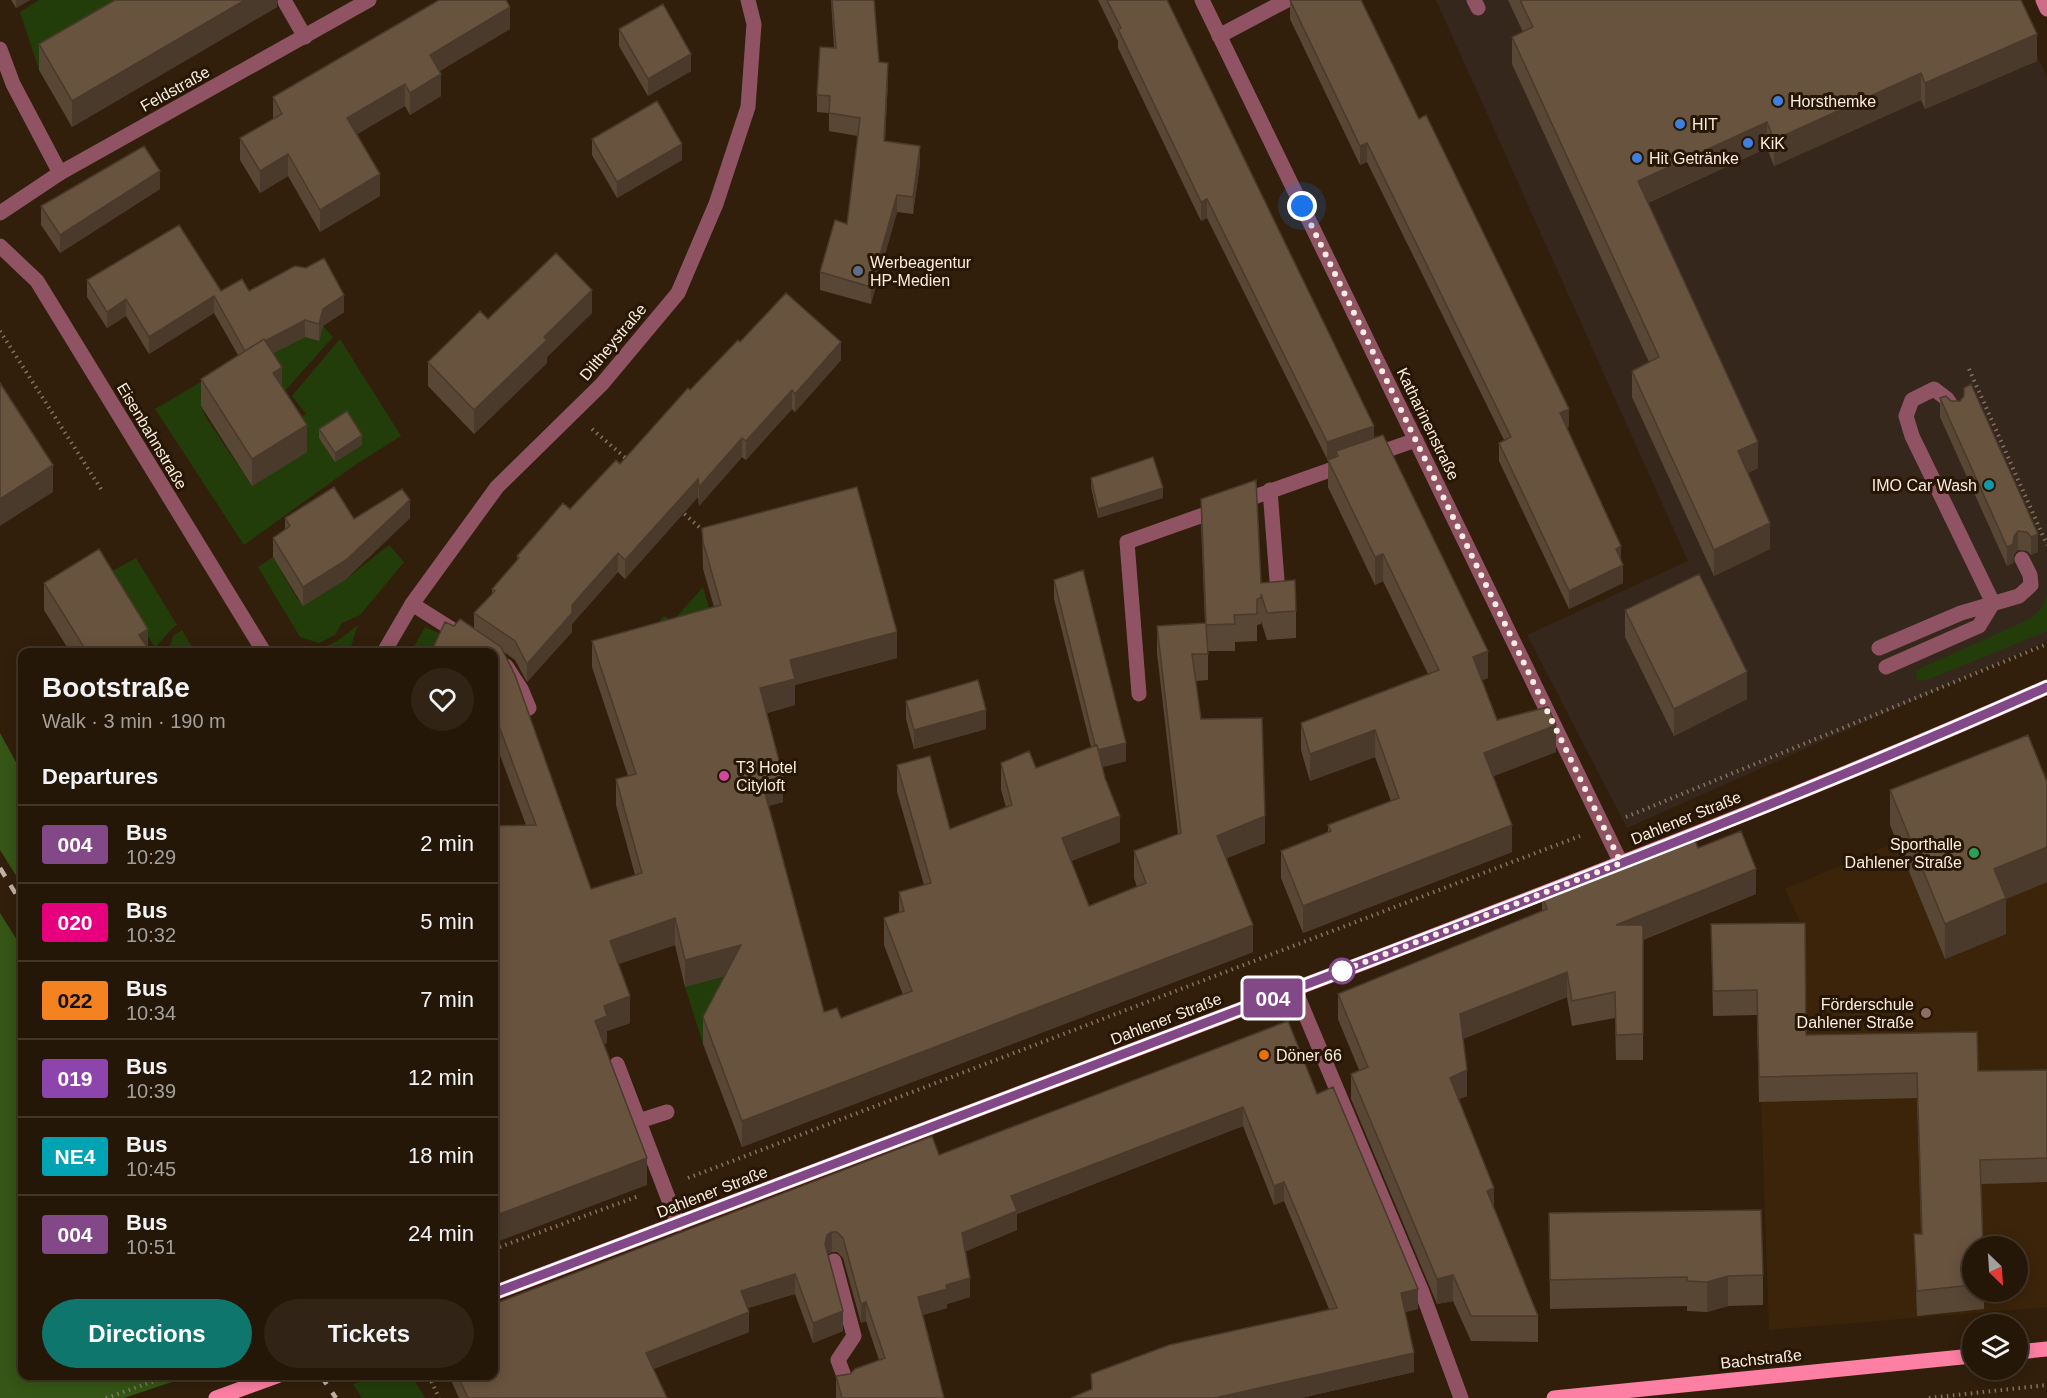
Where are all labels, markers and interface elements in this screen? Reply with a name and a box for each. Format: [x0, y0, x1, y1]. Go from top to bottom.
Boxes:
street label: Feldstraße [137, 63, 213, 115]
place label: Horsthemke [1790, 93, 1876, 110]
marker: Horsthemke [1771, 94, 1785, 108]
place label: HIT [1692, 116, 1718, 133]
marker: HIT [1673, 117, 1687, 131]
place label: KiK [1760, 135, 1785, 152]
marker: KiK [1741, 136, 1755, 150]
place label: Hit Getränke [1649, 150, 1739, 167]
marker: Hit Getränke [1630, 151, 1644, 165]
your location [1287, 191, 1317, 221]
place label: Werbeagentur HP-Medien [870, 254, 972, 289]
marker: Werbeagentur HP-Medien [851, 264, 865, 278]
street label: Diltheystraße [576, 300, 650, 384]
street label: Katharinenstraße [1393, 365, 1463, 483]
street label: Eisenbahnstraße [114, 380, 190, 492]
place label: IMO Car Wash [1872, 477, 1977, 494]
marker: IMO Car Wash [1982, 478, 1996, 492]
button: heart [411, 668, 474, 731]
text: Bootstraße [42, 672, 190, 703]
text: Walk · 3 min · 190 m [42, 710, 226, 732]
place label: T3 Hotel Cityloft [736, 759, 796, 794]
text: Departures [42, 764, 158, 789]
marker: T3 Hotel Cityloft [717, 769, 731, 783]
street label: Dahlener Straße [1628, 788, 1744, 848]
text: Bus [126, 820, 168, 845]
text: 2 min [420, 831, 474, 856]
text: 004 [57, 833, 93, 856]
place label: Sporthalle Dahlener Straße [1845, 836, 1962, 871]
text: 10:29 [126, 846, 176, 868]
marker: Sporthalle Dahlener Straße [1967, 846, 1981, 860]
text: Bus [126, 898, 168, 923]
text: 5 min [420, 909, 474, 934]
text: 020 [57, 911, 93, 934]
text: 10:32 [126, 924, 176, 946]
unlabelled marker [1329, 958, 1355, 984]
text: Bus [126, 976, 168, 1001]
line badge: 004 [1238, 978, 1308, 1018]
text: 7 min [420, 987, 474, 1012]
text: 004 [1255, 987, 1291, 1010]
text: 022 [57, 989, 93, 1012]
street label: Dahlener Straße [1108, 990, 1224, 1048]
place label: Förderschule Dahlener Straße [1797, 996, 1914, 1031]
text: 10:34 [126, 1002, 176, 1024]
marker: Förderschule Dahlener Straße [1919, 1006, 1933, 1020]
place label: Döner 66 [1276, 1047, 1342, 1064]
marker: Döner 66 [1257, 1048, 1271, 1062]
text: Bus [126, 1054, 168, 1079]
text: 12 min [408, 1065, 474, 1090]
text: 019 [57, 1067, 93, 1090]
text: 10:39 [126, 1080, 176, 1102]
text: Bus [126, 1132, 168, 1157]
text: 18 min [408, 1143, 474, 1168]
text: NE4 [55, 1145, 95, 1168]
text: 10:45 [126, 1158, 176, 1180]
street label: Dahlener Straße [654, 1163, 770, 1221]
text: Bus [126, 1210, 168, 1235]
text: 24 min [408, 1221, 474, 1246]
text: 004 [57, 1223, 93, 1246]
text: 10:51 [126, 1236, 176, 1258]
north arrow [1962, 1236, 2028, 1302]
map controls [1962, 1236, 2028, 1380]
button: Directions [42, 1299, 252, 1368]
button: Tickets [264, 1299, 474, 1368]
button: layers [1962, 1314, 2028, 1380]
street label: Bachstraße [1719, 1346, 1803, 1372]

